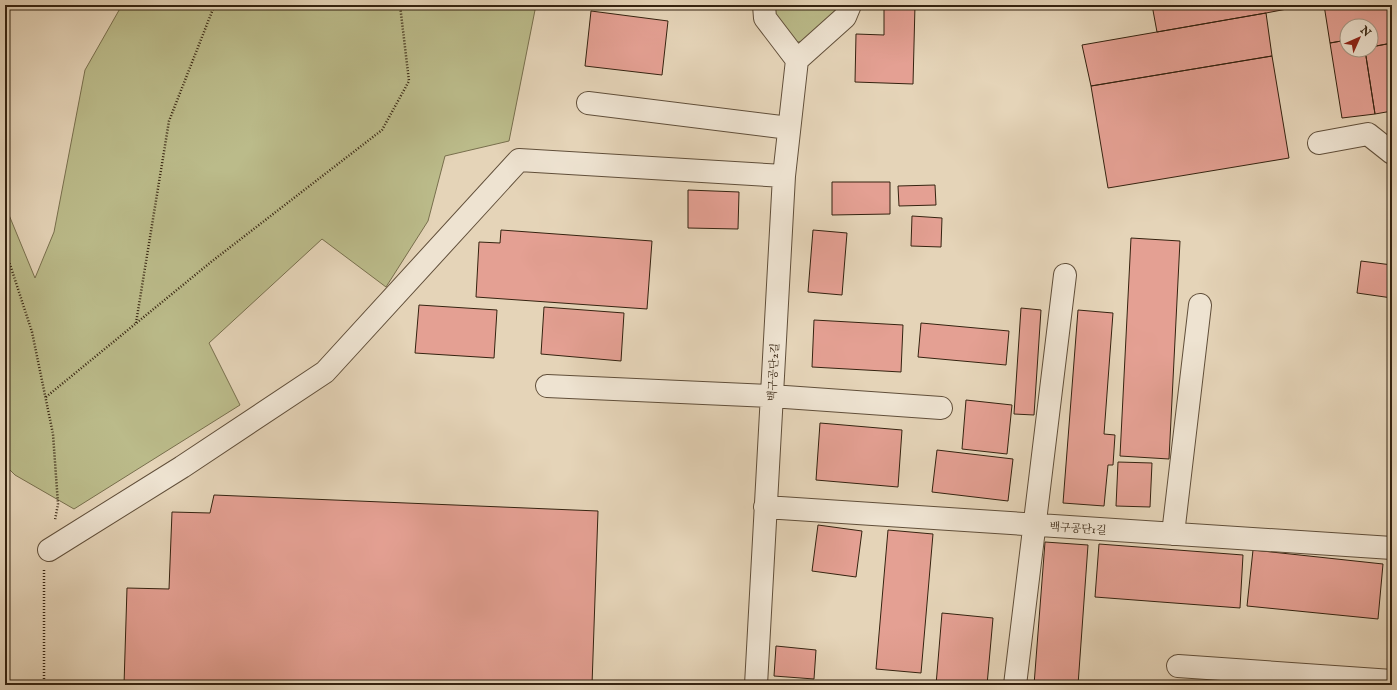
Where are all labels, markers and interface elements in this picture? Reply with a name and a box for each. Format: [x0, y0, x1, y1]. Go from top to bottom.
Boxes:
north arrow [1339, 18, 1379, 58]
text: N [1356, 23, 1374, 40]
street label: 백구공단2길 [765, 343, 783, 402]
street label: 백구공단1길 [1049, 520, 1107, 538]

